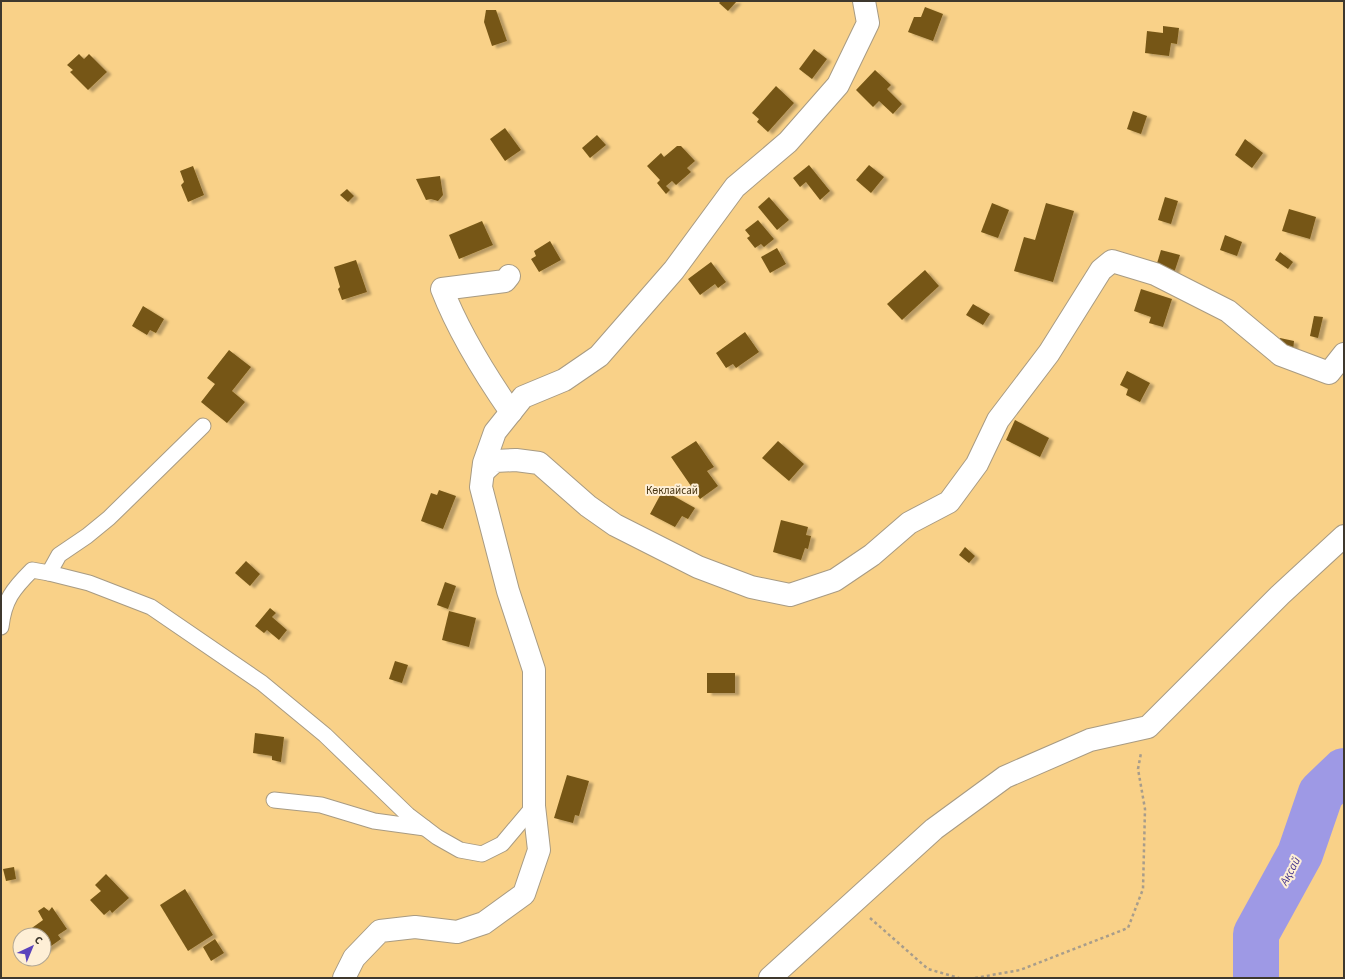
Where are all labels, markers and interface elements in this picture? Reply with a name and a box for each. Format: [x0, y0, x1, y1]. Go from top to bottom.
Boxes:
park label: Көклайсай [646, 483, 698, 498]
water label: Ақсай [1275, 854, 1305, 889]
north arrow [12, 927, 52, 967]
text: С [31, 933, 47, 948]

